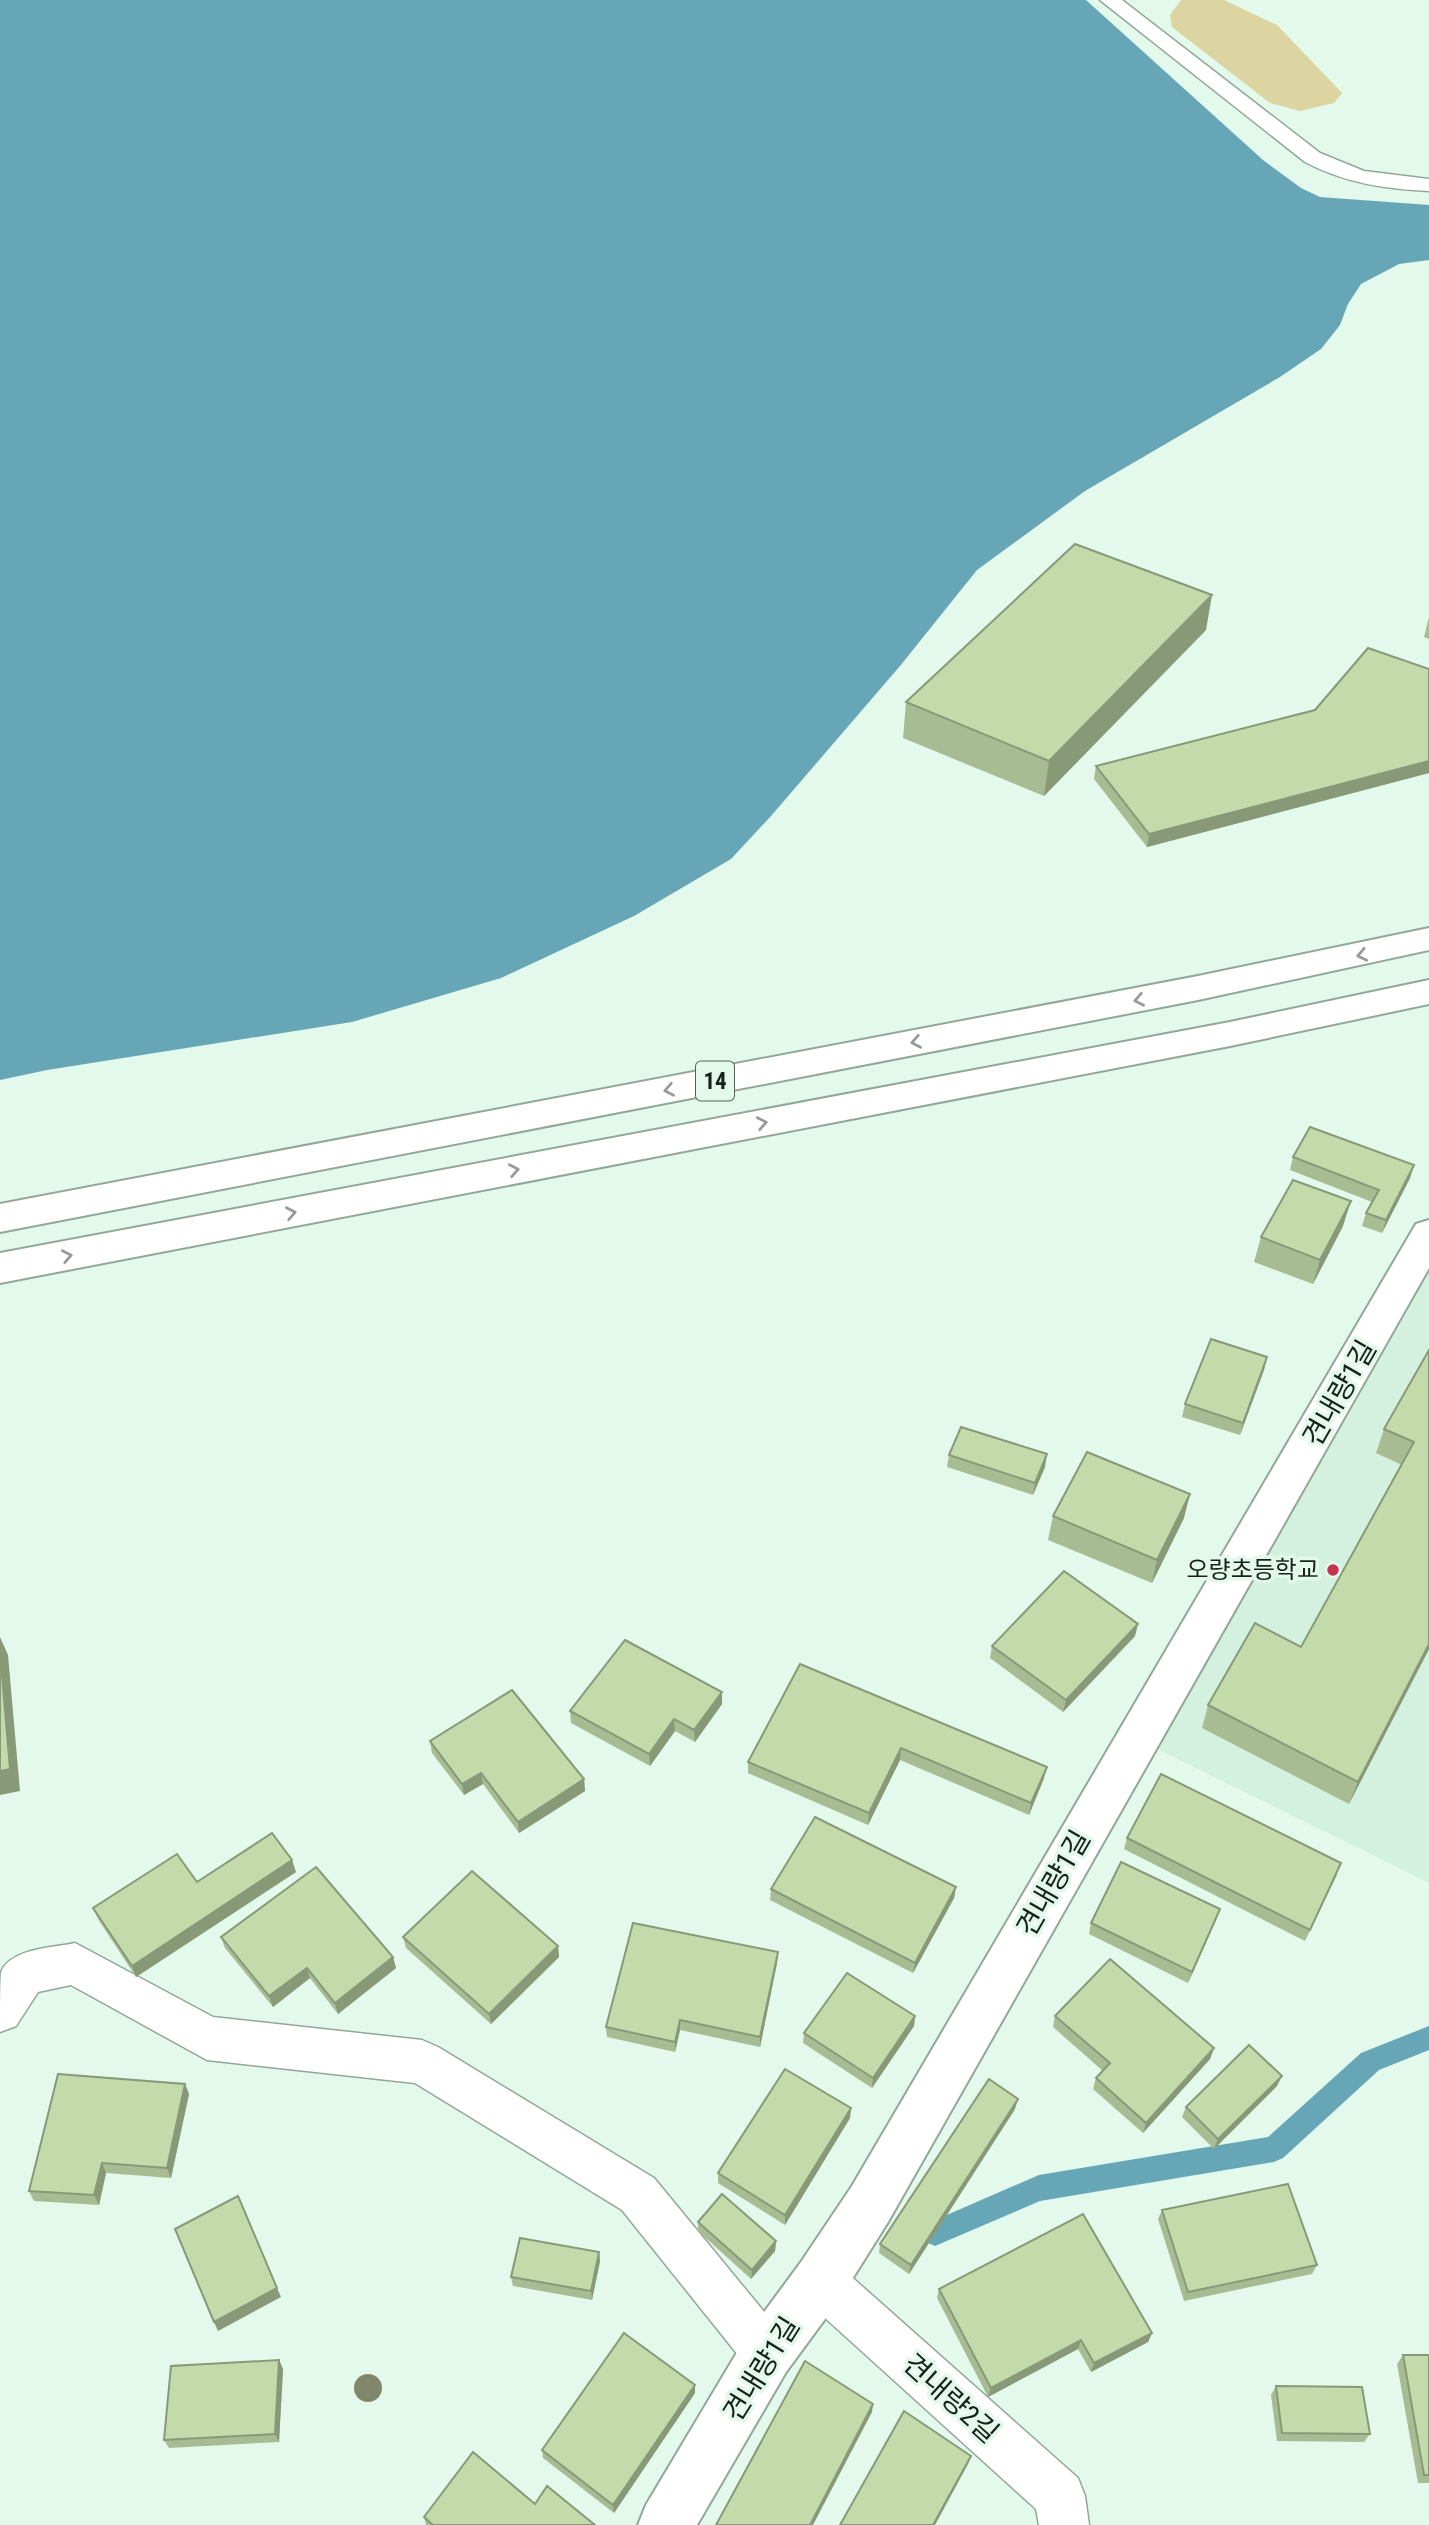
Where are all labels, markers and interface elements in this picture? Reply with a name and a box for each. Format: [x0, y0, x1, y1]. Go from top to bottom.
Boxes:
one-way arrow [1356, 946, 1368, 961]
one-way arrow [1133, 991, 1145, 1006]
one-way arrow [910, 1034, 922, 1049]
road number: 14 [696, 1062, 734, 1100]
one-way arrow [663, 1081, 675, 1096]
one-way arrow [756, 1116, 767, 1131]
one-way arrow [508, 1164, 520, 1179]
one-way arrow [285, 1206, 296, 1221]
one-way arrow [61, 1249, 73, 1264]
street label: 견내량1길 [1296, 1334, 1383, 1452]
place label: 오량초등학교 [1187, 1556, 1319, 1584]
marker: 오량초등학교 [1325, 1562, 1341, 1578]
street label: 견내량1길 [1010, 1824, 1097, 1942]
street label: 견내량1길 [716, 2311, 806, 2428]
street label: 견내량2길 [896, 2347, 1005, 2450]

